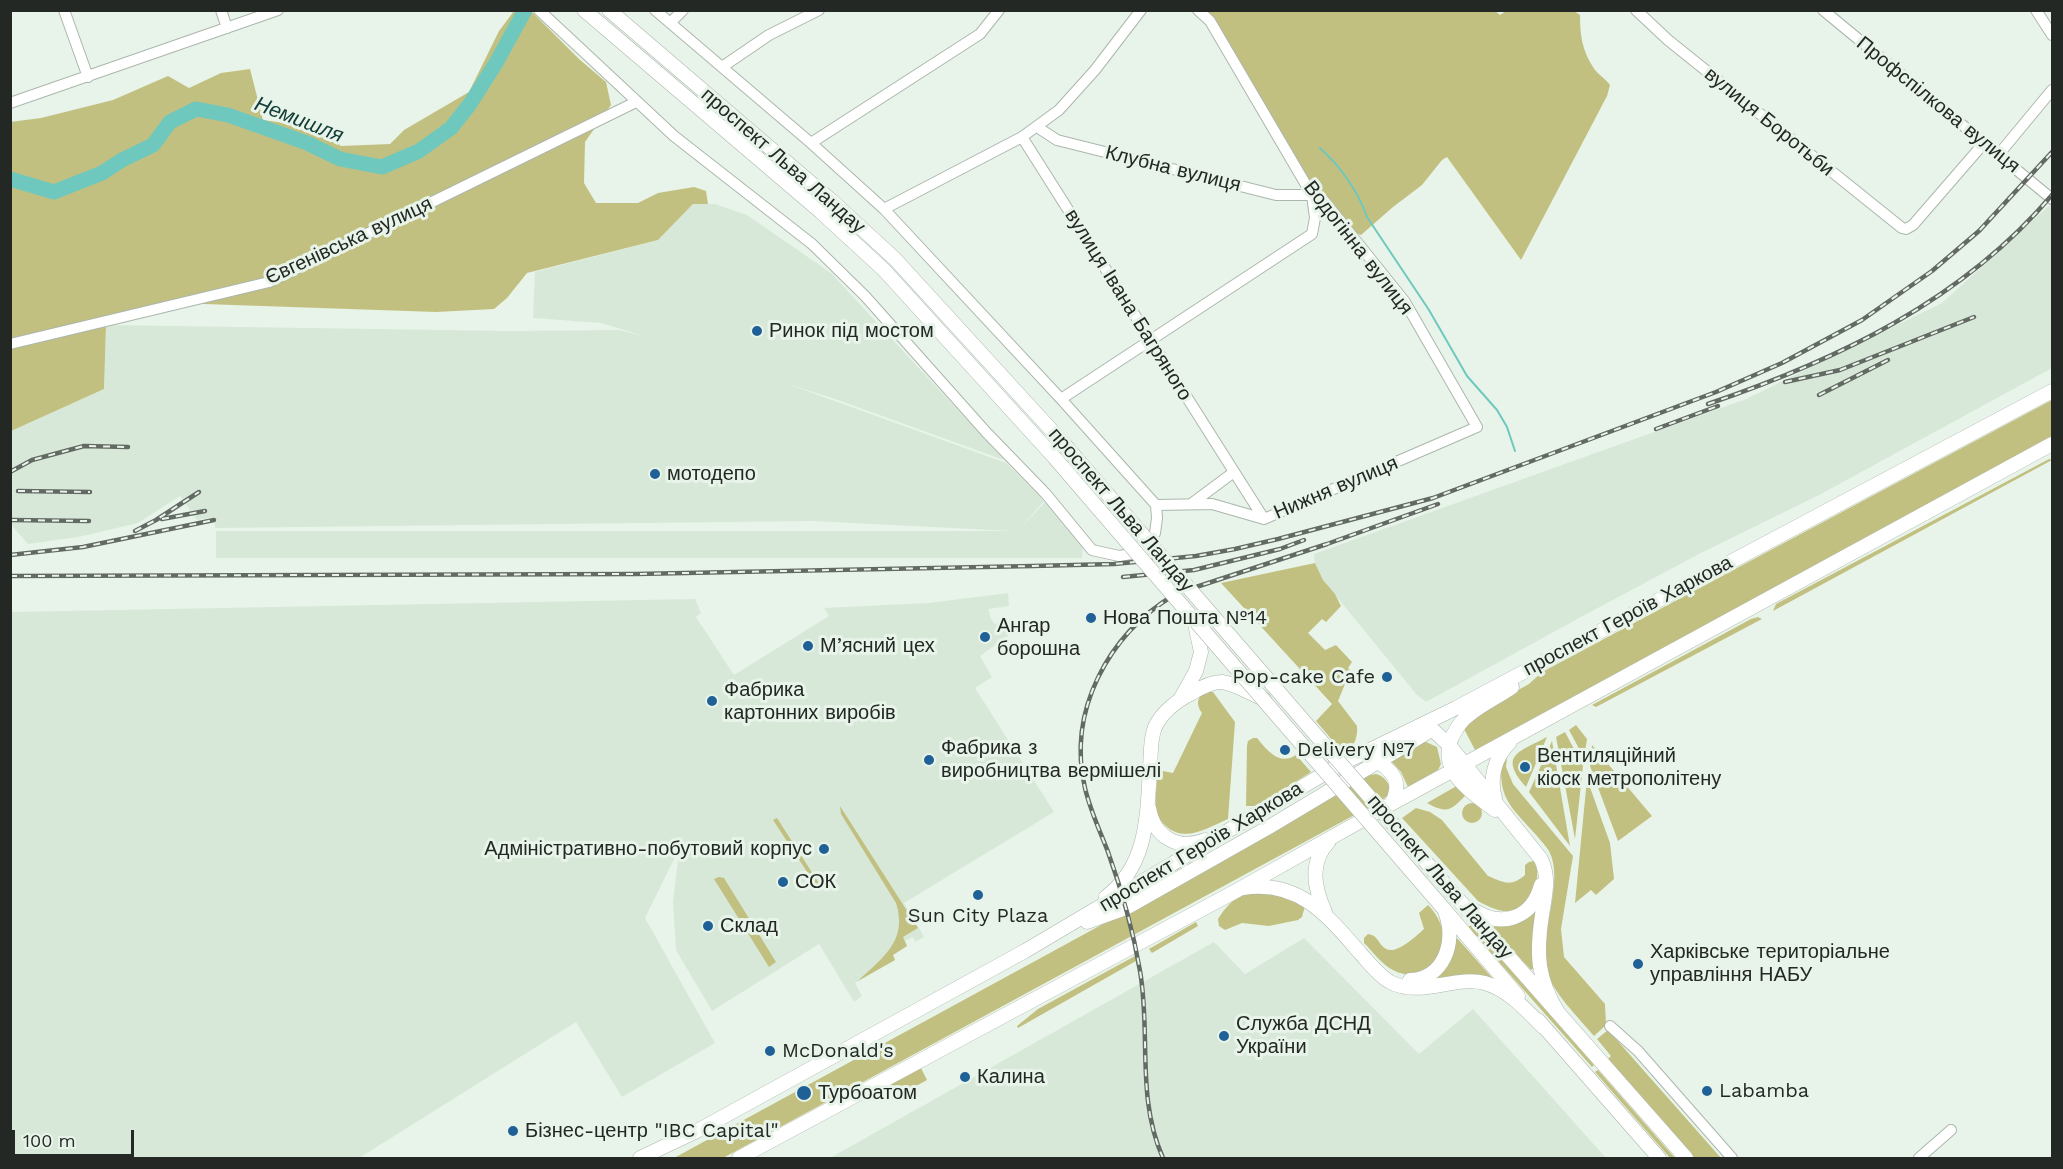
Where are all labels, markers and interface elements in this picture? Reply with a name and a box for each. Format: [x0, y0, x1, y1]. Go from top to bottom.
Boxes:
street label: Профспілкова вулиця [1851, 32, 2025, 178]
street label: вулиця Боротьби [1699, 62, 1839, 182]
street label: проспект Льва Ландау [696, 83, 870, 239]
water label: Немишля [251, 92, 347, 148]
street label: Клубна вулиця [1103, 141, 1243, 197]
street label: Водогінна вулиця [1298, 176, 1418, 320]
street label: Євгенівська вулиця [262, 192, 436, 290]
street label: вулиця Івана Багряного [1059, 205, 1197, 405]
place label: Ринок під мостом [769, 319, 934, 343]
marker: Ринок під мостом [750, 324, 764, 338]
street label: проспект Льва Ландау [1043, 423, 1199, 597]
street label: Нижня вулиця [1270, 451, 1402, 525]
place label: мотодепо [667, 462, 756, 486]
marker: мотодепо [648, 467, 662, 481]
street label: проспект Героїв Харкова [1519, 551, 1737, 681]
place label: Нова Пошта №14 [1103, 606, 1267, 630]
marker: Нова Пошта №14 [1084, 611, 1098, 625]
place label: Ангар борошна [997, 614, 1080, 661]
marker: Ангар борошна [978, 630, 992, 644]
place label: М’ясний цех [820, 634, 935, 658]
marker: М’ясний цех [801, 639, 815, 653]
place label: Pop-cake Cafe [1232, 665, 1375, 689]
marker: Pop-cake Cafe [1380, 670, 1394, 684]
place label: Фабрика картонних виробів [724, 678, 896, 725]
marker: Фабрика картонних виробів [705, 694, 719, 708]
place label: Фабрика з виробництва вермішелі [941, 736, 1161, 783]
place label: Delivery №7 [1297, 738, 1415, 762]
marker: Delivery №7 [1278, 743, 1292, 757]
place label: Вентиляційний кіоск метрополітену [1537, 744, 1721, 791]
marker: Фабрика з виробництва вермішелі [922, 753, 936, 767]
marker: Вентиляційний кіоск метрополітену [1518, 760, 1532, 774]
street label: проспект Героїв Харкова [1095, 777, 1307, 917]
street label: проспект Льва Ландау [1362, 790, 1518, 964]
place label: Адміністративно-побутовий корпус [484, 837, 812, 861]
marker: Адміністративно-побутовий корпус [817, 842, 831, 856]
place label: СОК [795, 870, 836, 894]
marker: СОК [776, 875, 790, 889]
marker: Sun City Plaza [971, 888, 985, 902]
place label: Sun City Plaza [908, 904, 1048, 928]
place label: Склад [720, 914, 778, 938]
marker: Склад [701, 919, 715, 933]
place label: Харківське територіальне управління НАБУ [1650, 940, 1890, 987]
marker: Харківське територіальне управління НАБУ [1631, 957, 1645, 971]
place label: Служба ДСНД України [1236, 1012, 1371, 1059]
marker: Служба ДСНД України [1217, 1029, 1231, 1043]
place label: McDonald's [782, 1039, 894, 1063]
marker: McDonald's [763, 1044, 777, 1058]
place label: Калина [977, 1065, 1045, 1089]
marker: Калина [958, 1070, 972, 1084]
place label: Labamba [1719, 1079, 1809, 1103]
place label: Турбоатом [818, 1081, 917, 1105]
marker: Турбоатом [795, 1084, 813, 1102]
marker: Labamba [1700, 1084, 1714, 1098]
scale bar [15, 1118, 136, 1156]
place label: Бізнес-центр "IBC Capital" [525, 1119, 779, 1143]
marker: Бізнес-центр "IBC Capital" [506, 1124, 520, 1138]
text: 100 m [23, 1130, 76, 1151]

